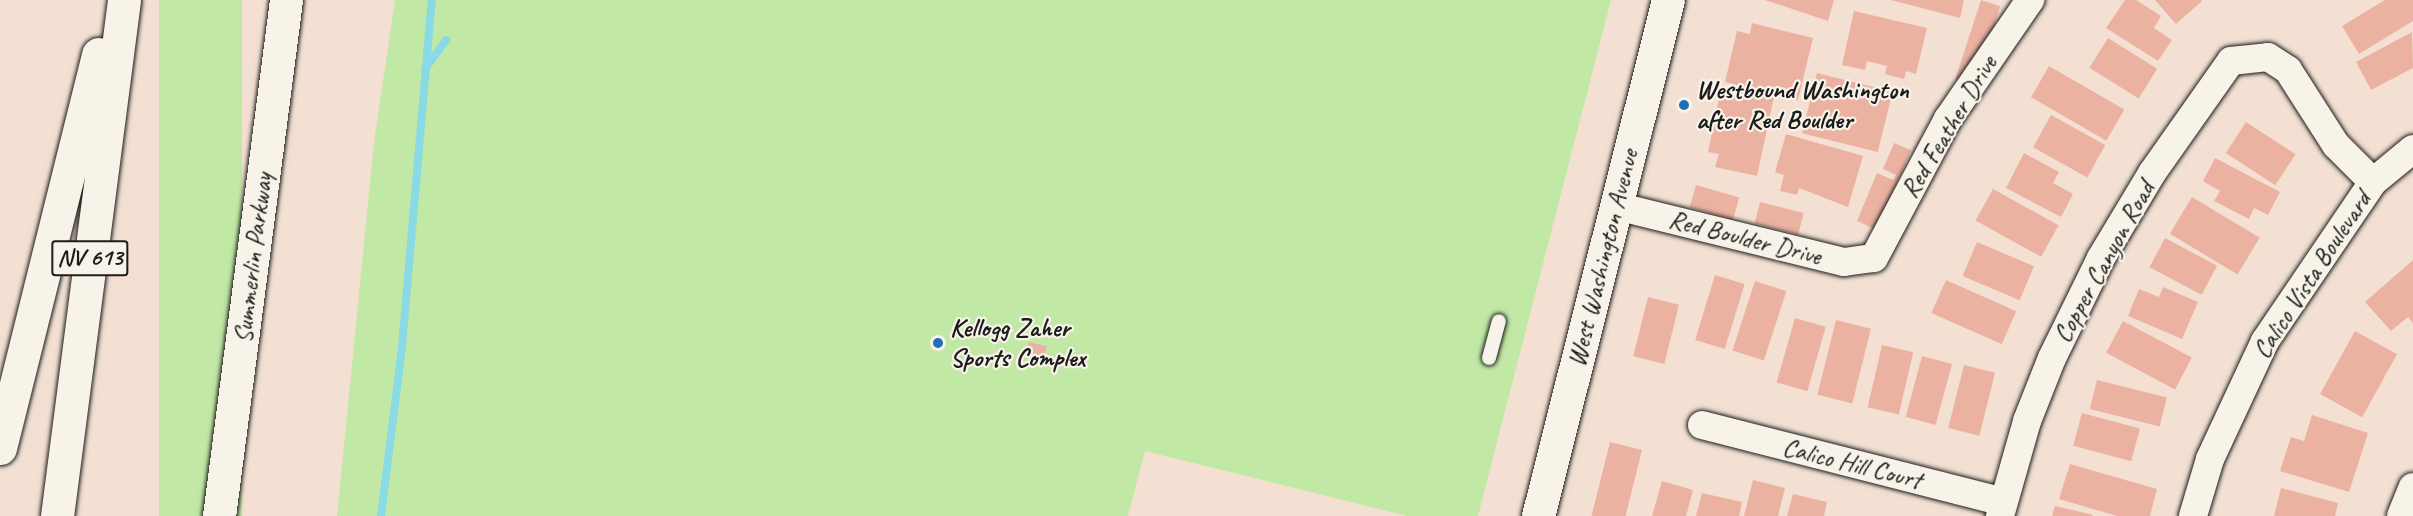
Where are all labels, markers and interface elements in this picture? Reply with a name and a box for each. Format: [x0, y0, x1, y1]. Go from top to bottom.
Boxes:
street label: Red Feather Drive [1894, 50, 2004, 204]
place label: Westbound Washington after Red Boulder [1696, 74, 1909, 136]
marker: Westbound Washington after Red Boulder [1677, 98, 1691, 112]
street label: West Washington Avenue [1561, 146, 1645, 370]
street label: Summerlin Parkway [227, 171, 279, 345]
street label: Copper Canyon Road [2047, 176, 2161, 348]
street label: Calico Vista Boulevard [2246, 185, 2378, 365]
street label: Red Boulder Drive [1665, 204, 1825, 272]
road number: NV 613 [51, 237, 129, 279]
place label: Kellogg Zaher Sports Complex [950, 312, 1084, 374]
marker: Kellogg Zaher Sports Complex [931, 336, 945, 350]
street label: Calico Hill Court [1780, 432, 1924, 496]

